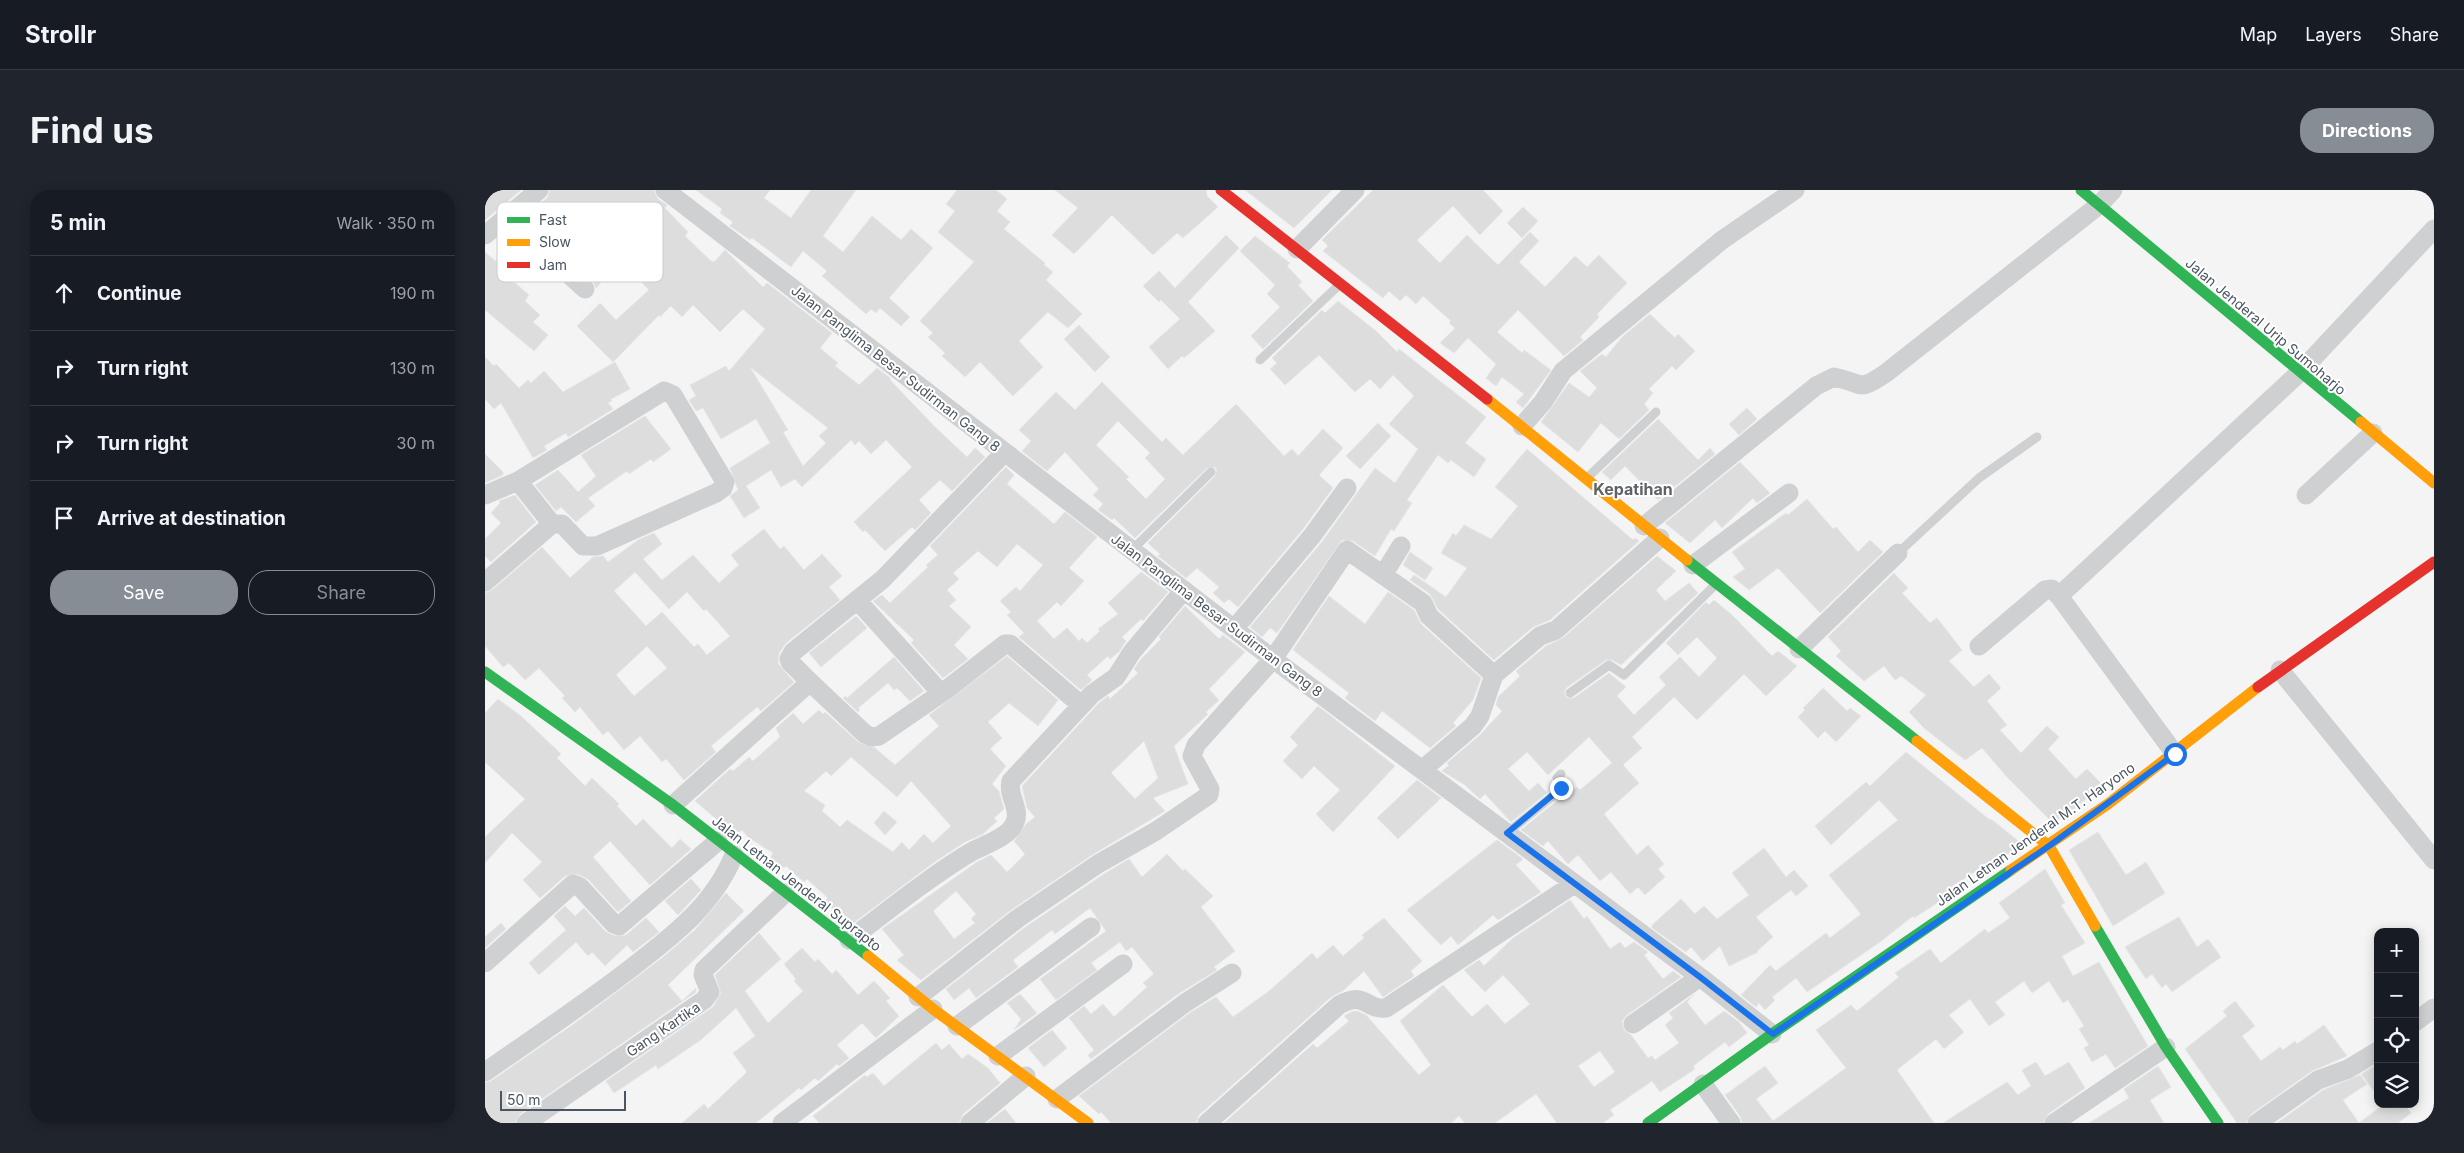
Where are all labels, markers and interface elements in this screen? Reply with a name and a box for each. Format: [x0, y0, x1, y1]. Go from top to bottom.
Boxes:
text: Strollr [25, 20, 96, 49]
text: Map [2240, 24, 2277, 45]
text: Layers [2305, 24, 2362, 45]
text: Share [2390, 24, 2439, 45]
button: Directions [2300, 108, 2434, 153]
text: Find us [30, 109, 154, 151]
legend [497, 202, 663, 282]
text: 5 min [50, 210, 106, 235]
text: Fast [539, 211, 567, 228]
text: Walk · 350 m [337, 213, 435, 233]
text: Slow [539, 233, 571, 250]
street label: Jalan Jenderal Urip Sumoharjo [2182, 254, 2350, 398]
text: Jam [539, 256, 567, 273]
icon: ahead [50, 279, 78, 307]
street label: Jalan Panglima Besar Sudirman Gang 8 [788, 281, 1004, 455]
text: Continue [97, 282, 182, 305]
text: 190 m [390, 283, 435, 303]
icon: right [50, 354, 78, 382]
text: Turn right [97, 357, 188, 380]
text: 130 m [390, 358, 435, 378]
icon: right [50, 429, 78, 457]
text: Turn right [97, 432, 188, 455]
text: 30 m [397, 433, 435, 453]
district label: Kepatihan [1593, 479, 1673, 499]
icon: arrive [50, 504, 78, 532]
text: Arrive at destination [97, 507, 286, 530]
street label: Jalan Panglima Besar Sudirman Gang 8 [1108, 530, 1326, 700]
button: Save [50, 570, 238, 615]
button: Share [248, 570, 435, 615]
route start [2164, 743, 2187, 766]
street label: Jalan Letnan Jenderal M.T. Haryono [1932, 758, 2138, 910]
route end [1550, 777, 1573, 800]
street label: Jalan Letnan Jenderal Suprapto [709, 812, 885, 954]
map controls [2374, 928, 2419, 1108]
button: + [2374, 928, 2419, 973]
button: − [2374, 973, 2419, 1018]
street label: Gang Kartika [623, 998, 703, 1060]
button: locate [2374, 1018, 2419, 1063]
button: layers [2374, 1063, 2419, 1108]
scale bar [500, 1088, 626, 1111]
text: 50 m [507, 1091, 541, 1108]

